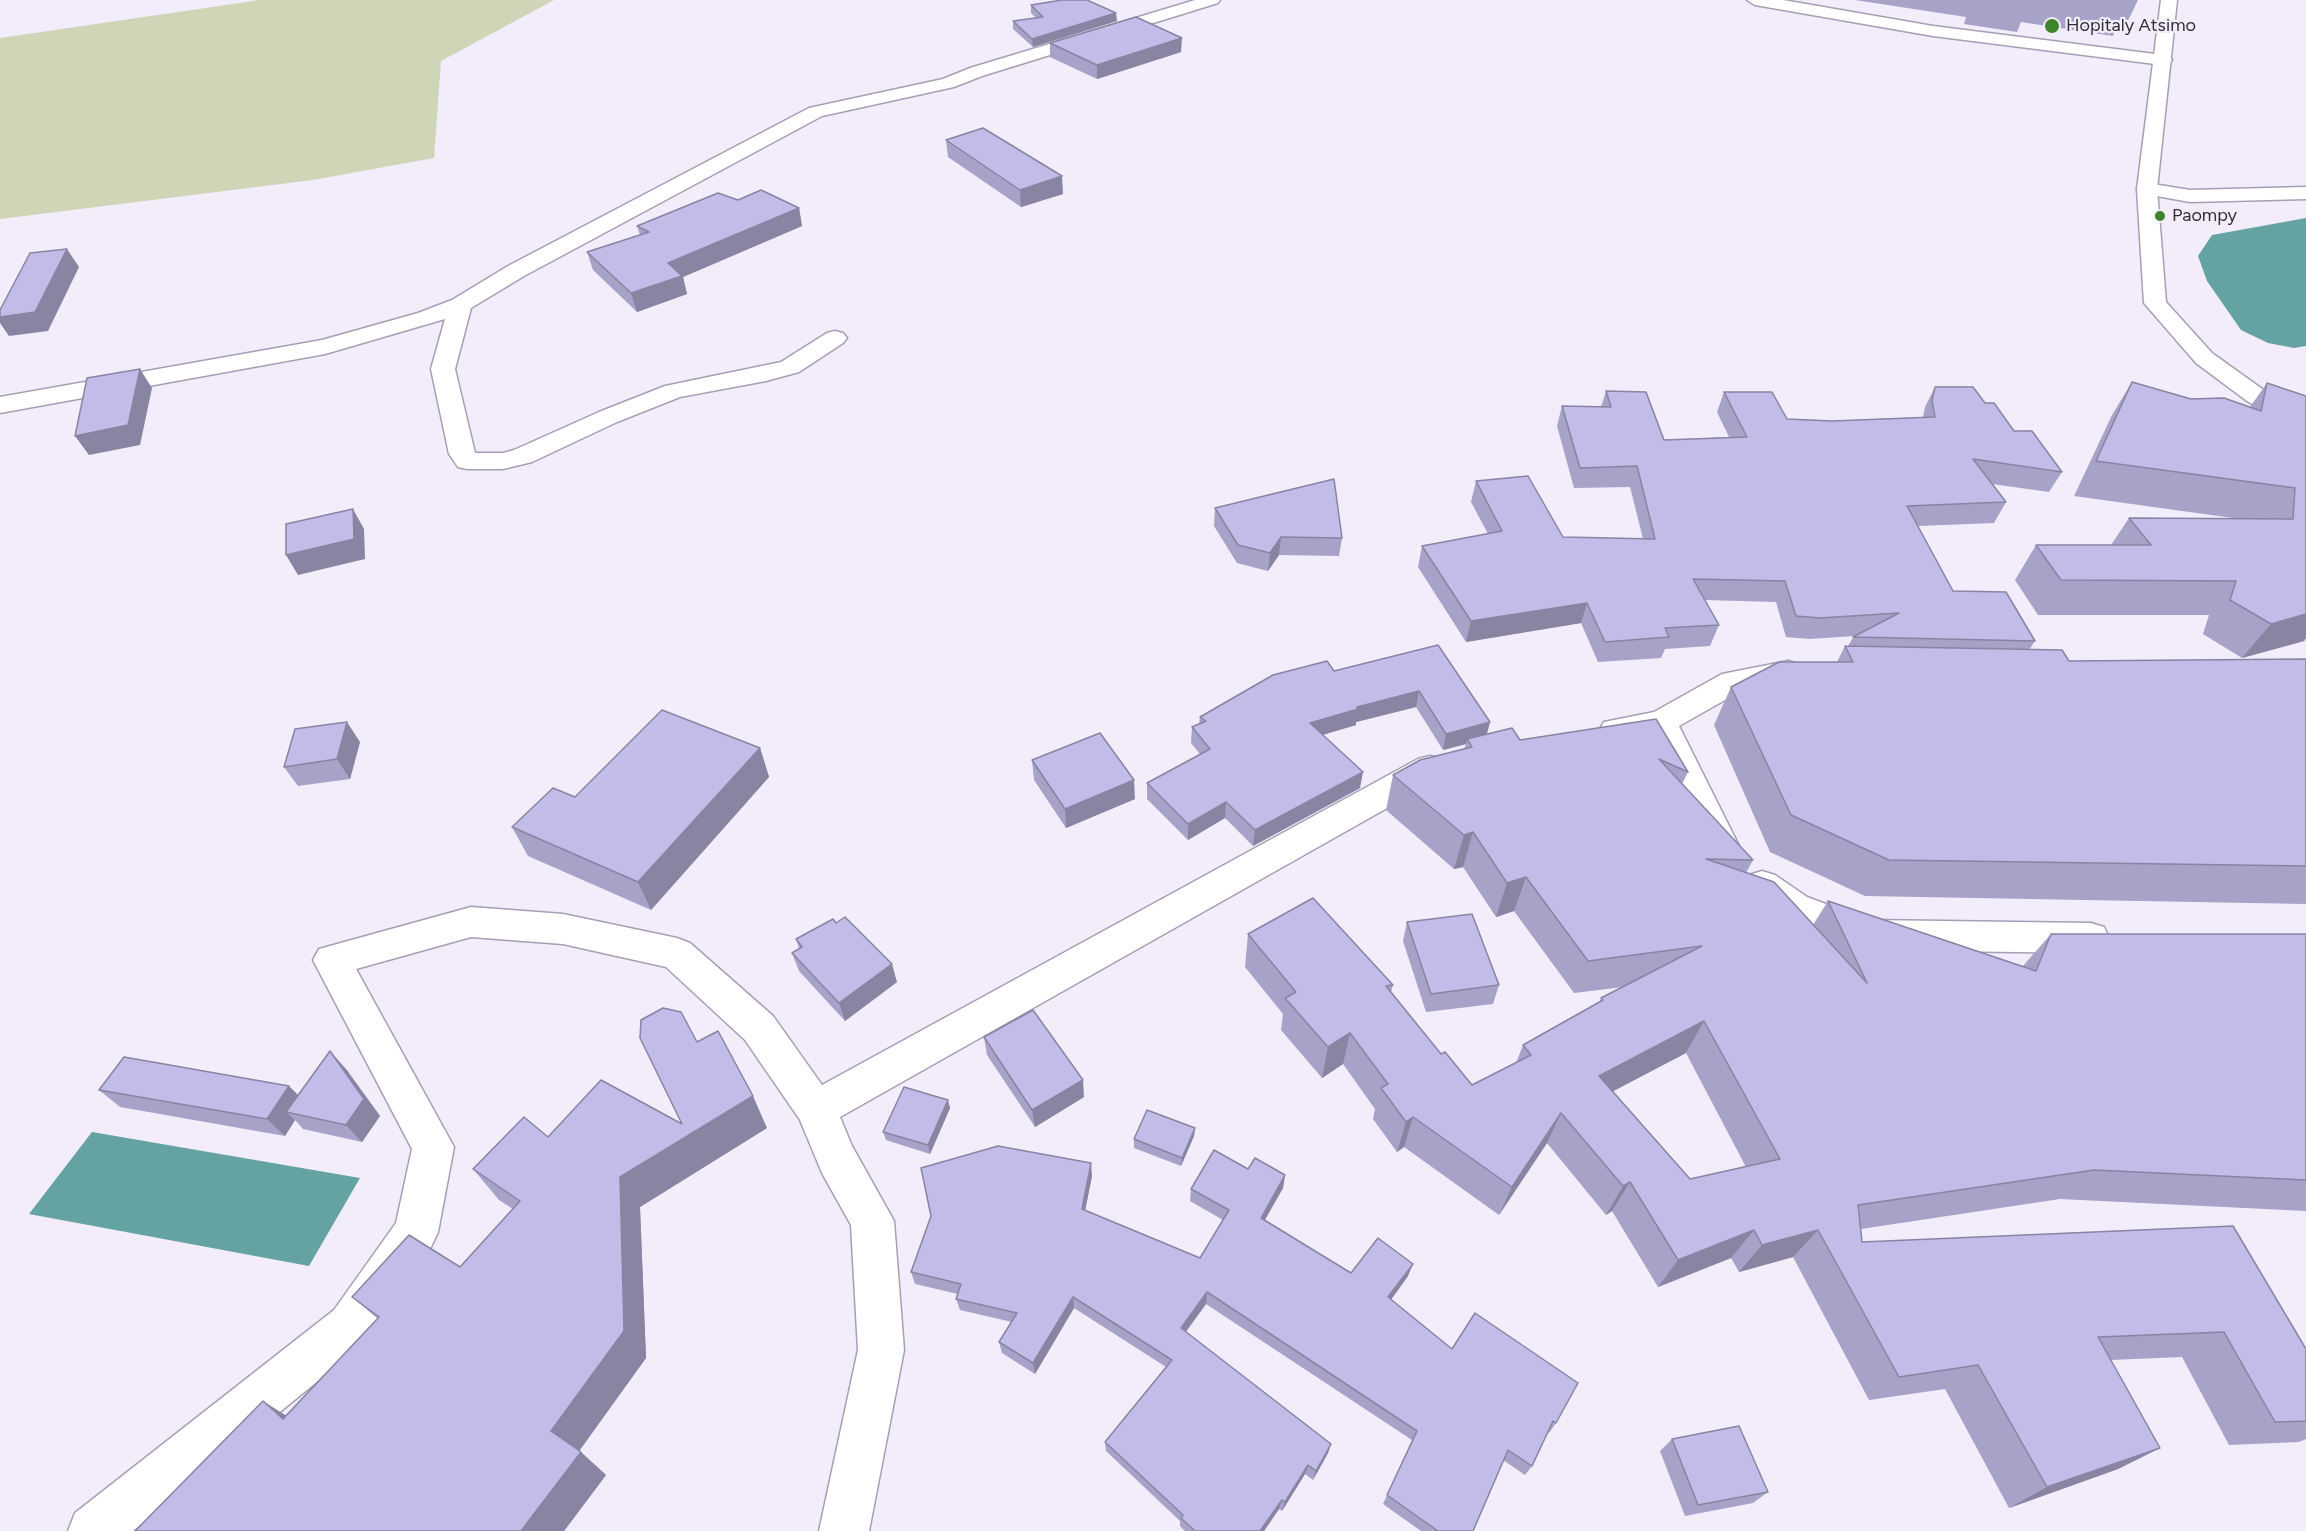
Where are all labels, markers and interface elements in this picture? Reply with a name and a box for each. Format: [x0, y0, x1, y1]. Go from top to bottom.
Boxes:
place label: Hopitaly Atsimo [2066, 15, 2196, 37]
marker: Hopitaly Atsimo [2043, 17, 2061, 35]
place label: Paompy [2172, 205, 2237, 227]
marker: Paompy [2153, 209, 2167, 223]

